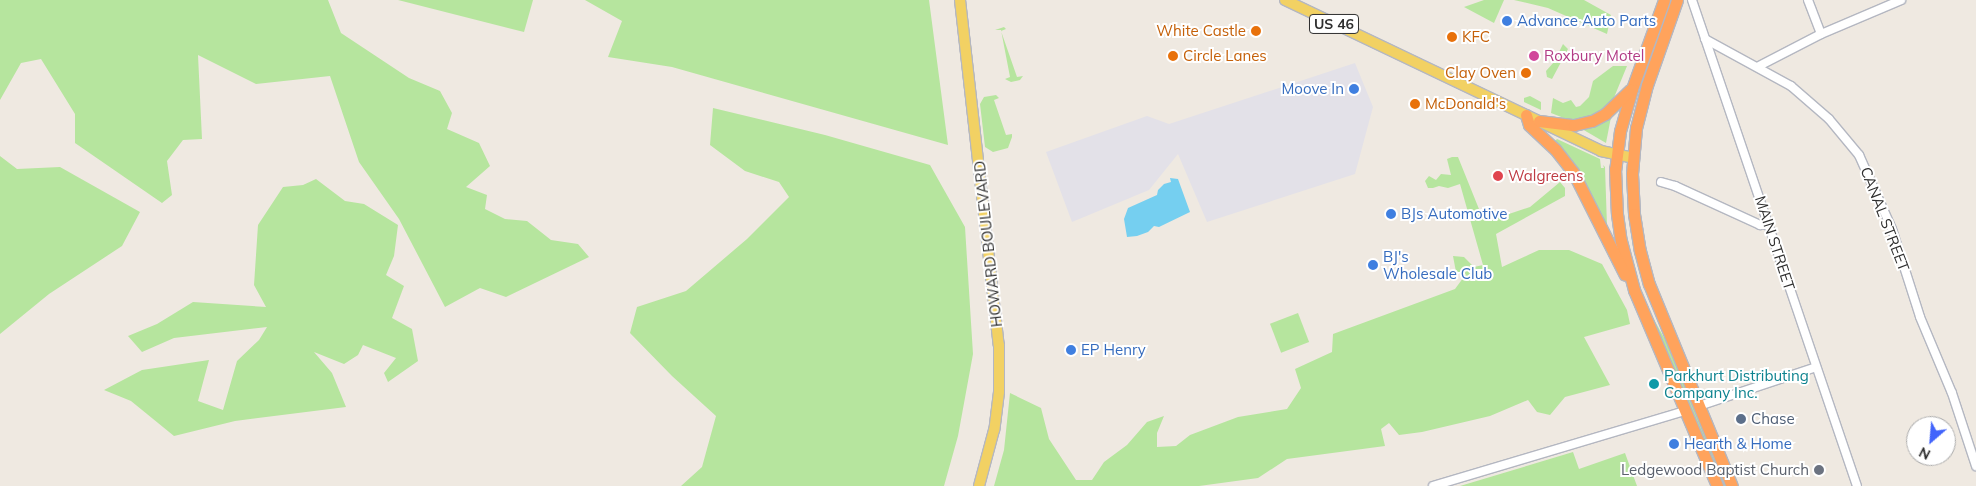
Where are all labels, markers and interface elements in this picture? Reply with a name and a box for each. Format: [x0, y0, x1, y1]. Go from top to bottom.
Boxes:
road number: US 46 [1308, 12, 1360, 36]
place label: Advance Auto Parts [1517, 12, 1656, 30]
marker: Advance Auto Parts [1501, 15, 1513, 27]
place label: White Castle [1156, 22, 1246, 40]
marker: White Castle [1250, 25, 1262, 37]
place label: KFC [1462, 28, 1490, 46]
marker: KFC [1446, 31, 1458, 43]
place label: Circle Lanes [1183, 47, 1267, 65]
place label: Roxbury Motel [1544, 47, 1644, 65]
marker: Circle Lanes [1167, 50, 1179, 62]
marker: Roxbury Motel [1528, 50, 1540, 62]
place label: Clay Oven [1445, 64, 1516, 82]
marker: Clay Oven [1520, 67, 1532, 79]
place label: Moove In [1282, 80, 1344, 98]
marker: Moove In [1348, 83, 1360, 95]
place label: McDonald's [1425, 95, 1506, 113]
marker: McDonald's [1409, 98, 1421, 110]
street label: HOWARD BOULEVARD [970, 160, 1006, 328]
street label: CANAL STREET [1857, 164, 1913, 274]
place label: Walgreens [1508, 167, 1583, 185]
marker: Walgreens [1492, 170, 1504, 182]
street label: MAIN STREET [1751, 194, 1799, 292]
place label: BJs Automotive [1401, 205, 1507, 223]
marker: BJs Automotive [1385, 208, 1397, 220]
place label: BJ's Wholesale Club [1383, 247, 1492, 282]
marker: BJ's Wholesale Club [1367, 259, 1379, 271]
place label: EP Henry [1081, 341, 1146, 359]
marker: EP Henry [1065, 344, 1077, 356]
place label: Parkhurt Distributing Company Inc. [1664, 366, 1809, 401]
marker: Parkhurt Distributing Company Inc. [1648, 378, 1660, 390]
place label: Chase [1751, 410, 1795, 428]
marker: Chase [1735, 413, 1747, 425]
north arrow [1906, 416, 1956, 466]
place label: Hearth & Home [1684, 435, 1792, 453]
marker: Hearth & Home [1668, 438, 1680, 450]
text: N [1916, 443, 1933, 464]
place label: Ledgewood Baptist Church [1621, 461, 1809, 479]
marker: Ledgewood Baptist Church [1813, 464, 1825, 476]

